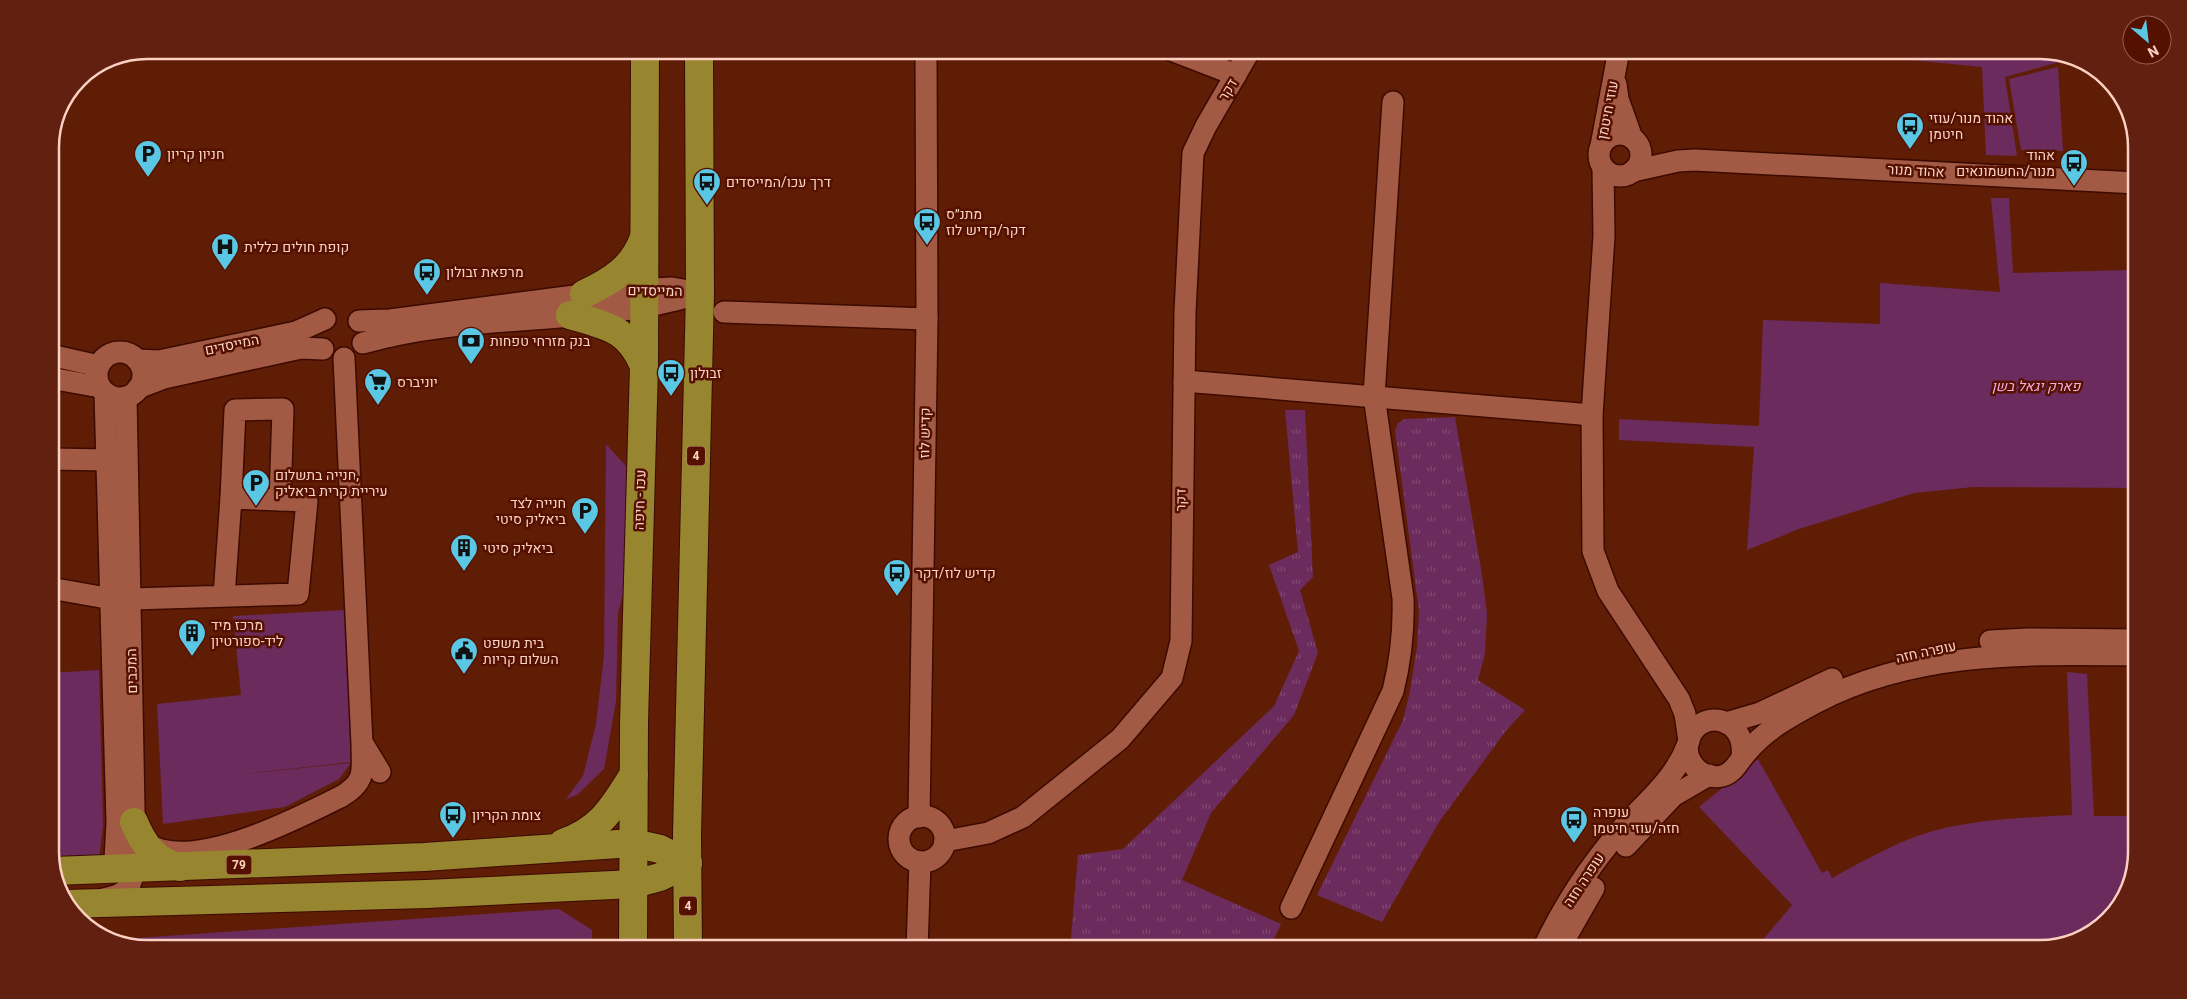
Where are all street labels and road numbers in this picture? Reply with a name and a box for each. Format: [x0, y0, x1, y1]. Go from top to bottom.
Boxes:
street label: דקר [1213, 75, 1243, 105]
street label: עוזי חיטמן [1592, 79, 1624, 141]
street label: אהוד מנור [1887, 159, 1945, 183]
street label: המייסדים [627, 280, 683, 302]
street label: המייסדים [203, 329, 261, 361]
street label: קדיש לוז [914, 407, 936, 459]
road number: 4 [687, 446, 705, 466]
street label: עכו - חיפה [628, 470, 652, 530]
street label: דקר [1170, 488, 1192, 512]
street label: עופרה חזה [1894, 635, 1958, 669]
street label: המכבים [121, 648, 143, 694]
street label: עופרה חזה [1558, 849, 1610, 911]
road number: 79 [226, 856, 252, 874]
road number: 4 [679, 896, 697, 916]

